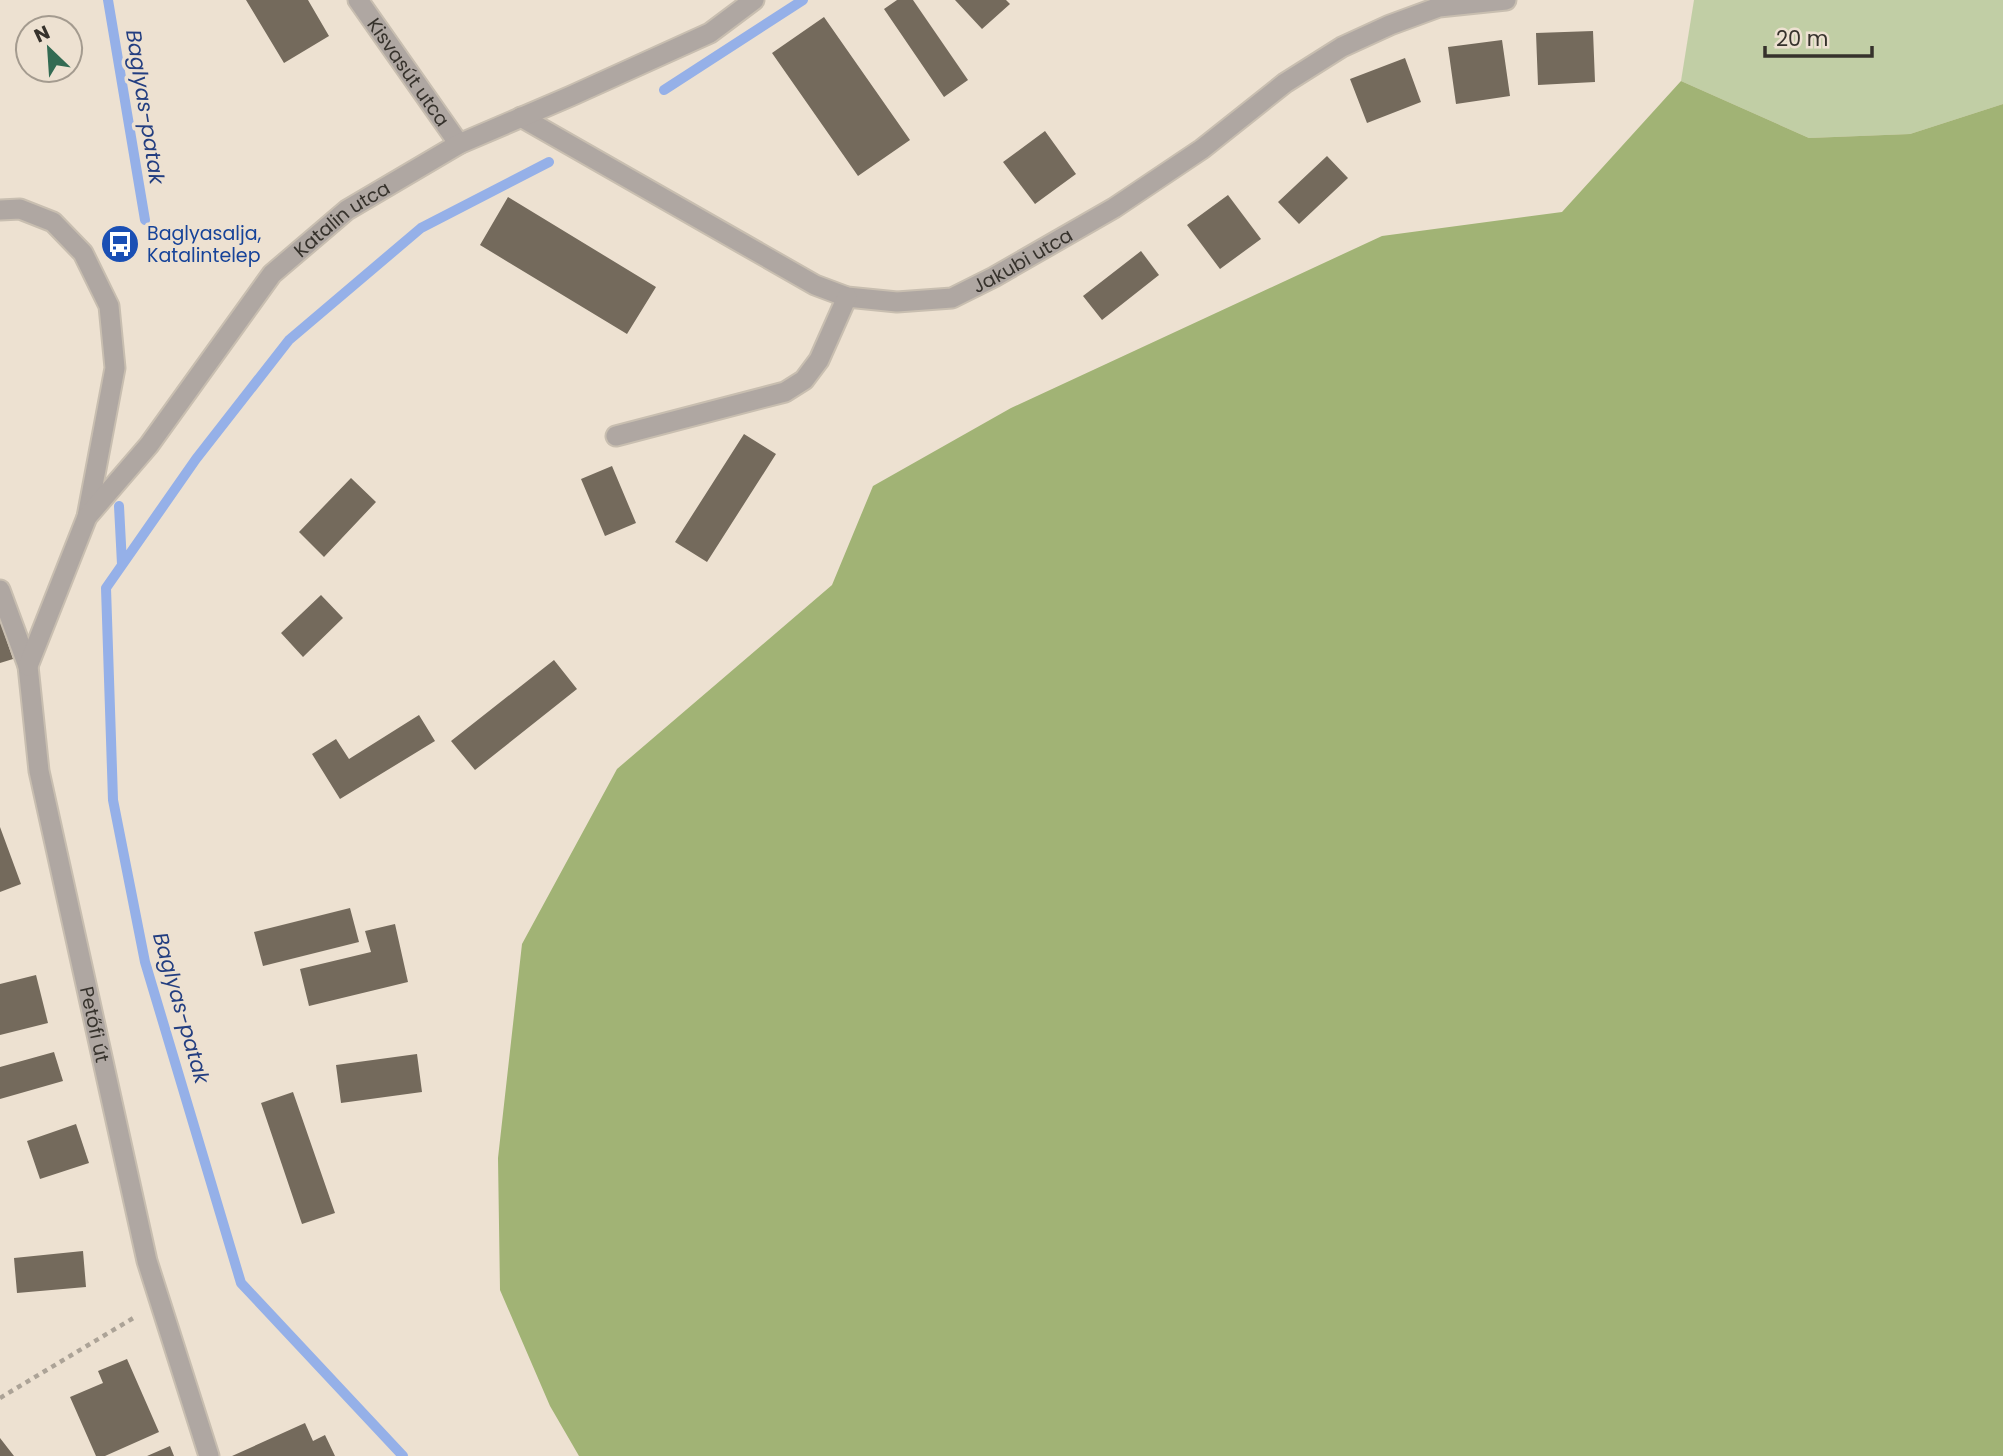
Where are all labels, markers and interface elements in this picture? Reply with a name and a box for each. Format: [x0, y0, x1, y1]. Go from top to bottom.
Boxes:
street label: Kisvasút utca [361, 13, 456, 132]
north arrow [14, 14, 84, 84]
scale bar [1765, 14, 1872, 58]
text: N [30, 19, 54, 49]
text: 20 m [1776, 24, 1829, 53]
water label: Baglyas-patak [119, 28, 172, 187]
street label: Katalin utca [288, 175, 395, 264]
place label: Baglyasalja, Katalintelep [147, 220, 262, 269]
street label: Jakubi utca [968, 222, 1078, 300]
bus stop icon: Baglyasalja, Katalintelep [99, 223, 141, 265]
water label: Baglyas-patak [146, 929, 217, 1088]
street label: Petőfi út [73, 984, 116, 1065]

